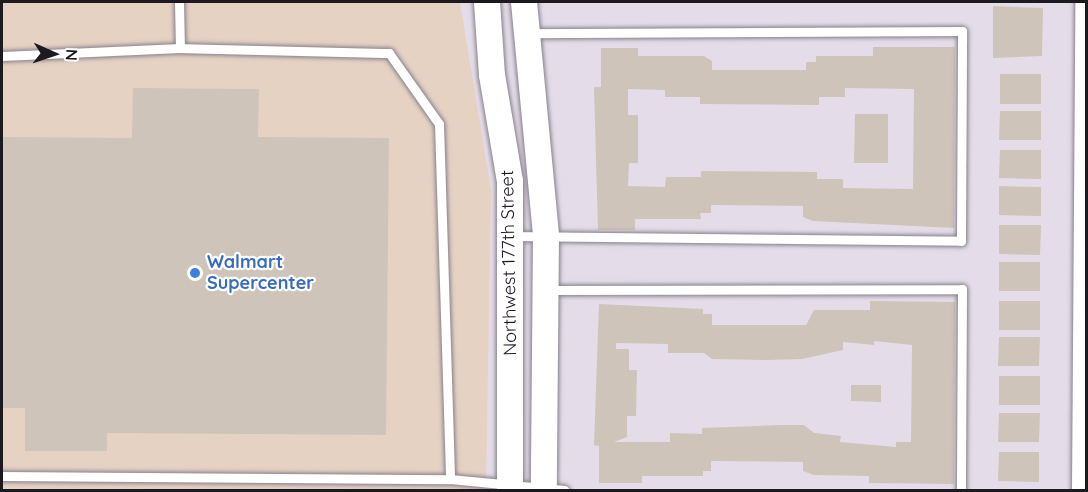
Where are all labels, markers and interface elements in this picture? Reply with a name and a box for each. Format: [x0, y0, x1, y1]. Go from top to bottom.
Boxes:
north arrow [24, 24, 84, 84]
text: N [62, 49, 82, 61]
street label: Northwest 177th Street [497, 170, 521, 356]
place label: Walmart Supercenter [207, 252, 314, 294]
marker: Walmart Supercenter [188, 266, 202, 280]

